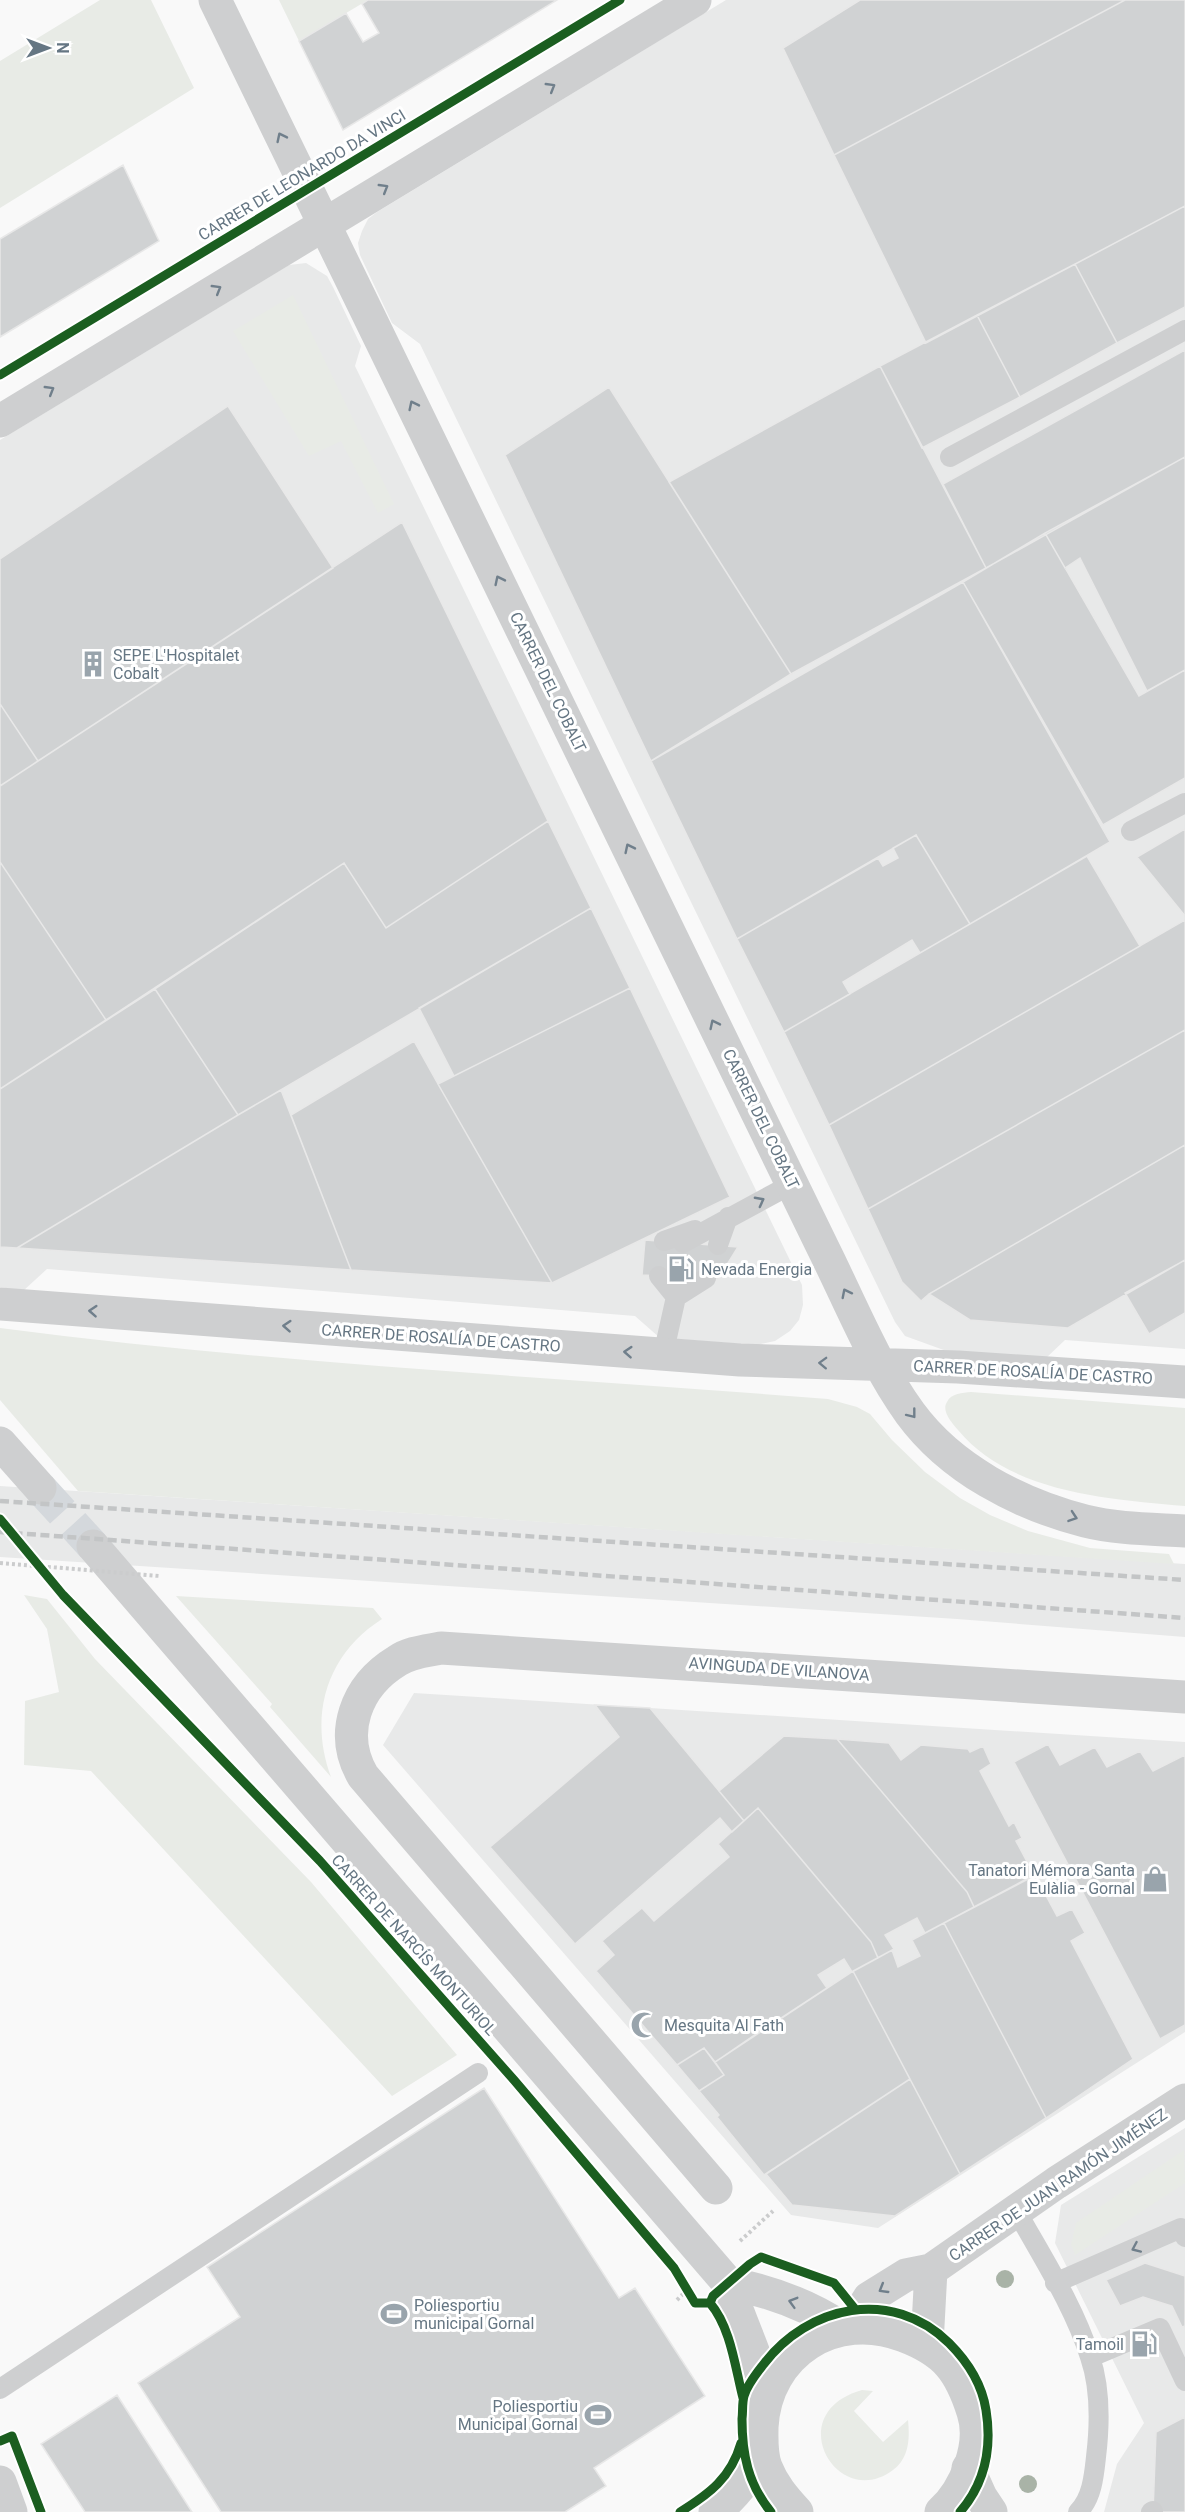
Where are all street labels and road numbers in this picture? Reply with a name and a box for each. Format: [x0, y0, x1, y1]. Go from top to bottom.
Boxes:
street label: CARRER DE LEONARDO DA VINCI [195, 105, 409, 245]
street label: CARRER DEL COBALT [506, 609, 590, 756]
street label: CARRER DEL COBALT [719, 1046, 803, 1193]
street label: CARRER DE ROSALÍA DE CASTRO [321, 1320, 561, 1356]
street label: CARRER DE ROSALÍA DE CASTRO [913, 1356, 1153, 1388]
street label: AVINGUDA DE VILANOVA [688, 1653, 871, 1685]
street label: CARRER DE NARCÍS MONTURIOL [328, 1851, 501, 2040]
street label: CARRER DE JUAN RAMÓN JIMÉNEZ [945, 2104, 1171, 2265]

